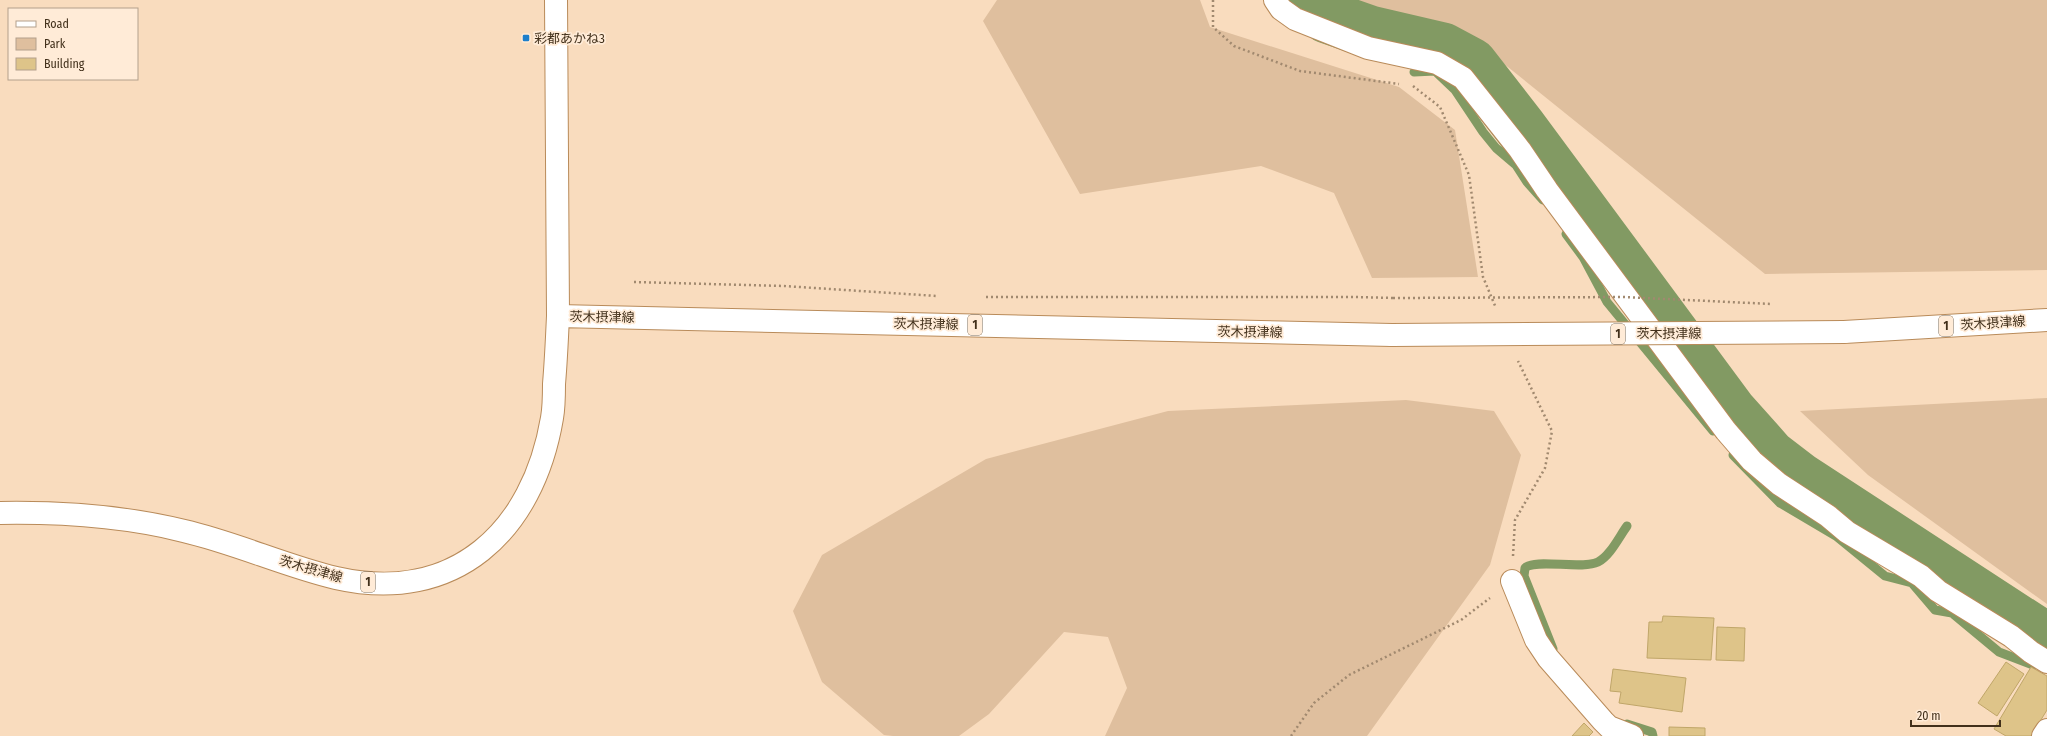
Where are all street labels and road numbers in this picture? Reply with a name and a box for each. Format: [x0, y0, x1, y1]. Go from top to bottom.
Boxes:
street label: 茨木摂津線 [569, 309, 635, 325]
street label: 茨木摂津線 [1960, 313, 2026, 333]
road number: 1 [968, 315, 982, 335]
street label: 茨木摂津線 [893, 316, 959, 332]
road number: 1 [1939, 316, 1953, 336]
street label: 茨木摂津線 [1217, 324, 1283, 340]
road number: 1 [1611, 324, 1625, 344]
street label: 茨木摂津線 [1636, 326, 1702, 341]
street label: 茨木摂津線 [278, 553, 344, 585]
road number: 1 [361, 572, 375, 592]

